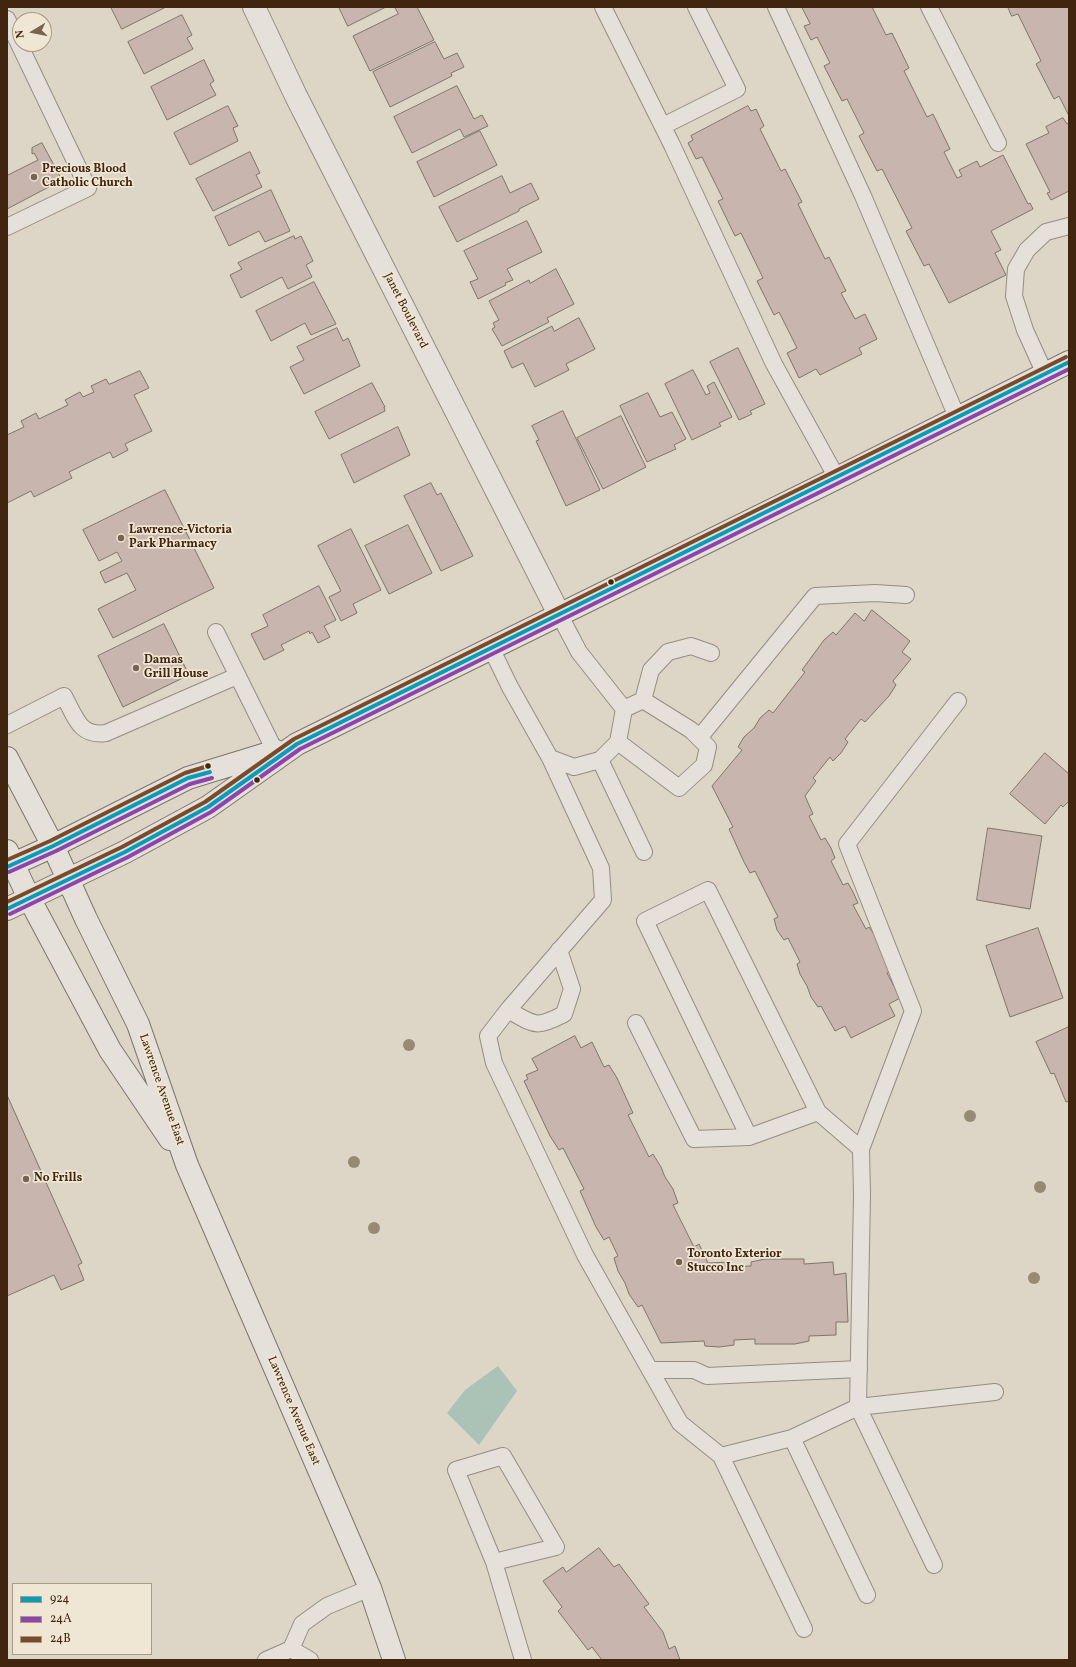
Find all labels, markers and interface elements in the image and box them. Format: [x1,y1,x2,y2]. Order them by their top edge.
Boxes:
north arrow [12,12,52,52]
text: N [13,29,29,39]
place label: Precious Blood Catholic Church [42,163,133,191]
marker: Precious Blood Catholic Church [29,172,39,182]
street label: Janet Boulevard [380,271,430,351]
place label: Lawrence-Victoria Park Pharmacy [129,524,232,552]
marker: Lawrence-Victoria Park Pharmacy [116,533,126,543]
unlabelled marker [606,577,616,587]
place label: Damas Grill House [144,654,208,682]
marker: Damas Grill House [131,663,141,673]
unlabelled marker [203,761,213,771]
unlabelled marker [252,775,262,785]
street label: Lawrence Avenue East [135,1032,187,1148]
place label: No Frills [34,1172,82,1186]
marker: No Frills [21,1174,31,1184]
place label: Toronto Exterior Stucco Inc [687,1248,782,1276]
marker: Toronto Exterior Stucco Inc [674,1257,684,1267]
street label: Lawrence Avenue East [263,1354,323,1468]
legend [12,1583,152,1655]
text: 924 [50,1591,69,1607]
text: 24A [50,1611,72,1627]
text: 24B [50,1631,71,1647]

